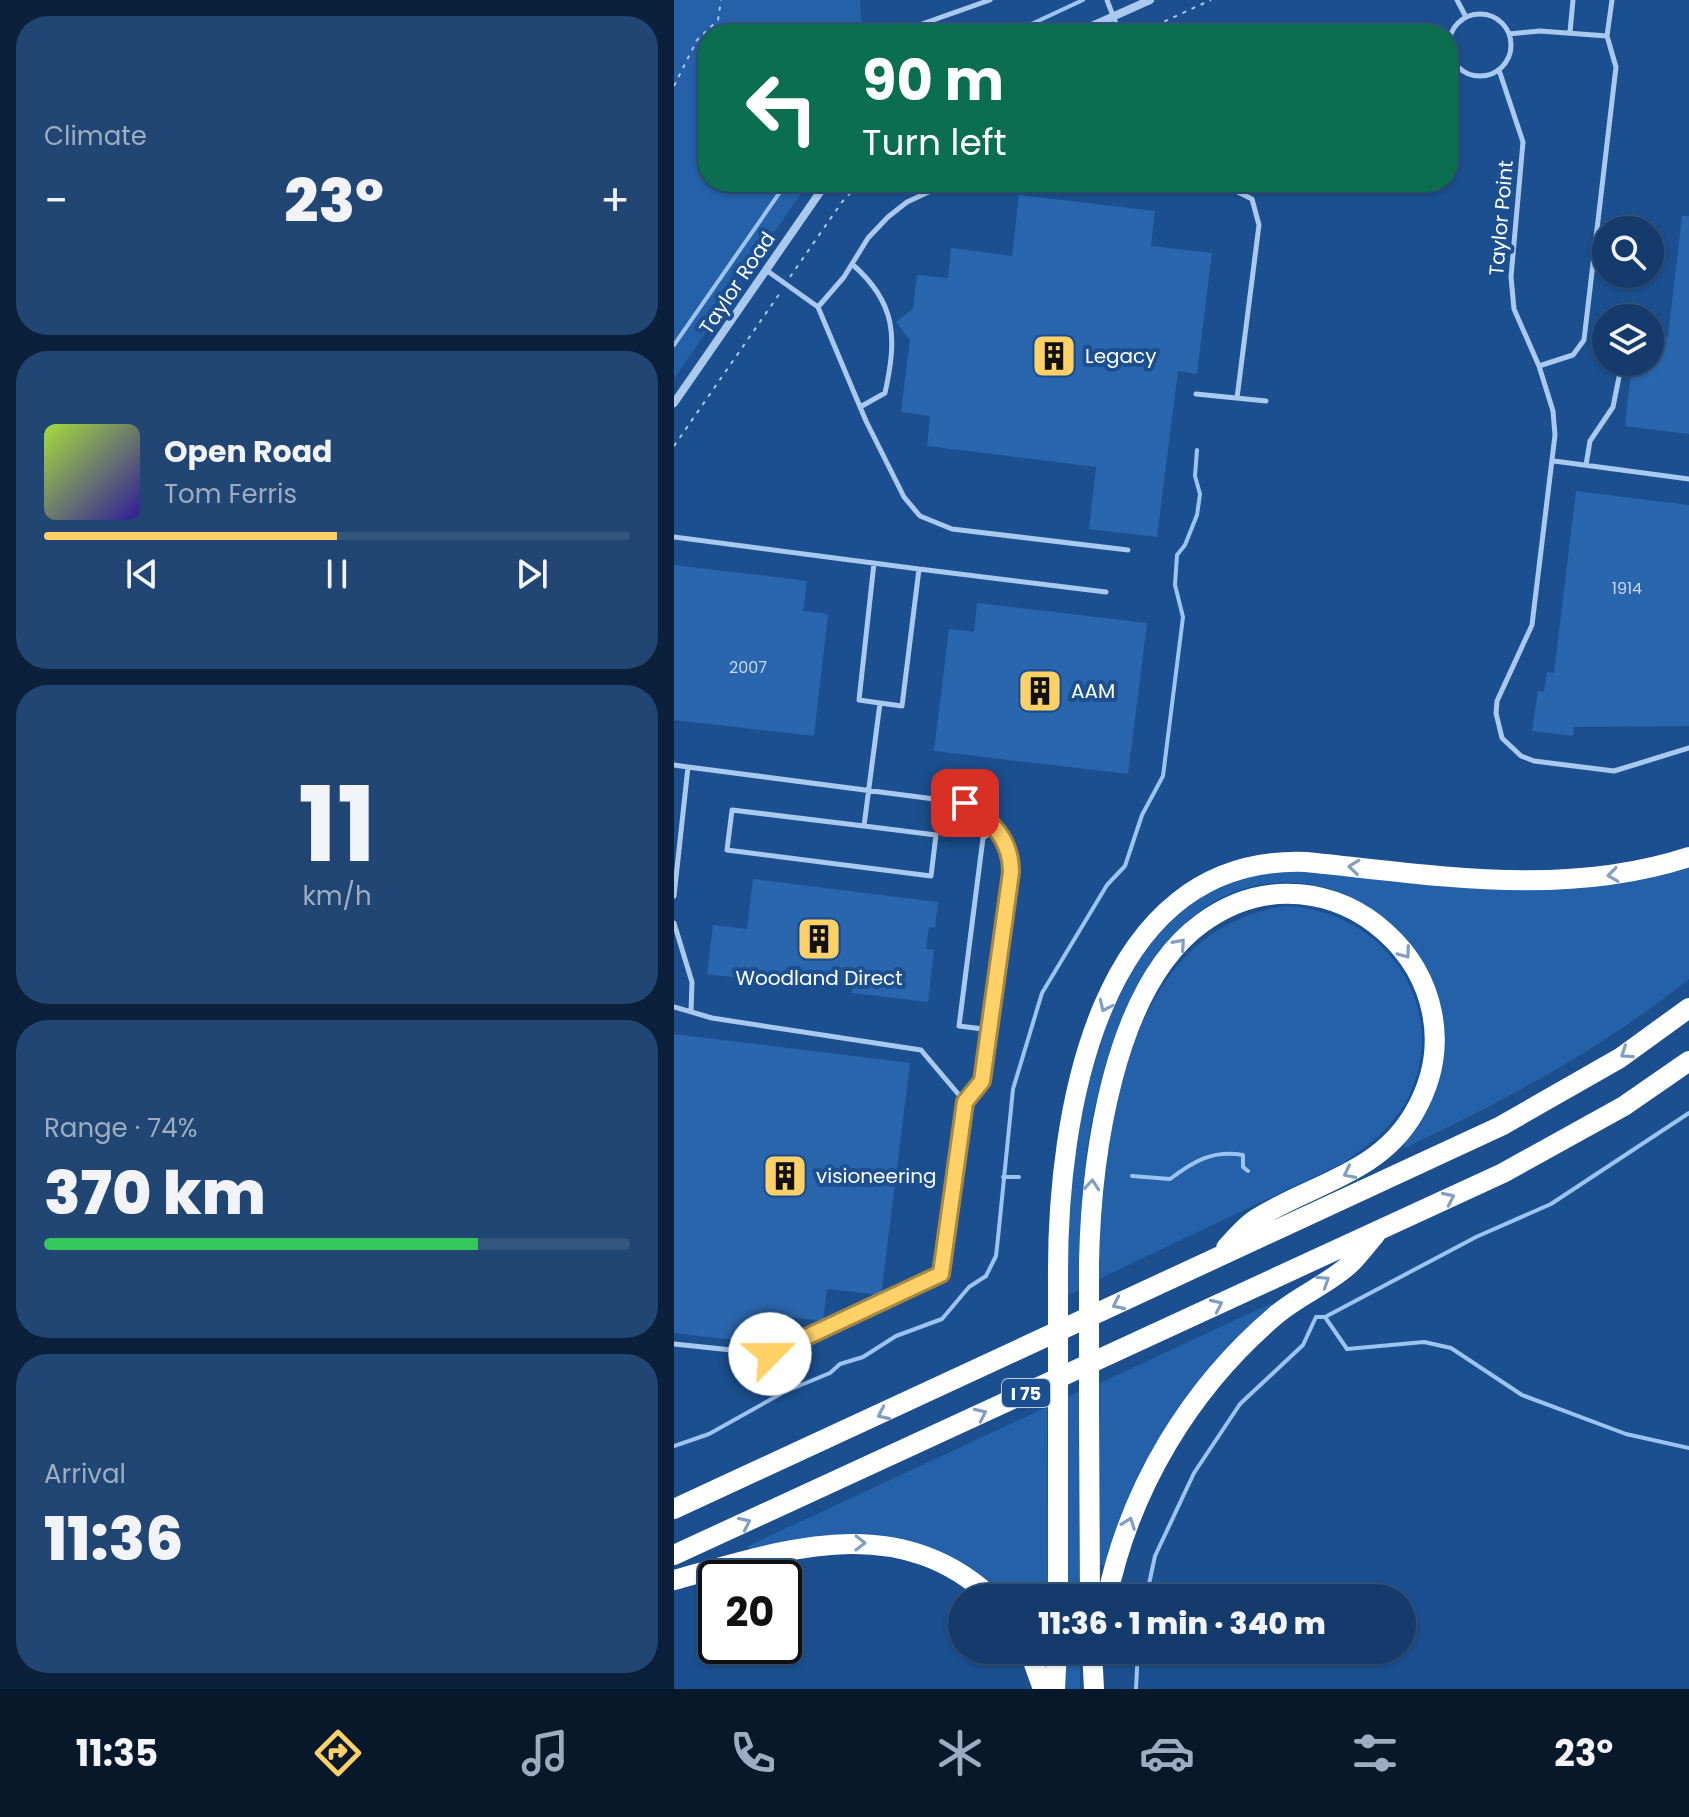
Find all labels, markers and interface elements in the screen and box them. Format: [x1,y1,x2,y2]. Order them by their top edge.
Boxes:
text: 90 m [862,41,1004,120]
icon: left [730,56,834,160]
text: Turn left [862,117,1007,168]
text: Climate [44,118,147,154]
text: 23° [284,159,384,243]
street label: Taylor Point [1482,159,1520,277]
text: − [44,170,68,231]
text: + [600,170,630,231]
map controls [1592,216,1664,376]
button: search [1592,216,1664,288]
street label: Taylor Road [692,226,782,340]
button: layers [1592,304,1664,376]
building icon: Legacy [1030,332,1078,380]
place label: Legacy [1085,342,1156,370]
text: Open Road [164,430,332,473]
text: Tom Ferris [164,476,297,512]
icon: previous [120,552,164,596]
icon: pause [315,552,359,596]
icon: next [510,552,554,596]
house number: 1914 [1612,577,1642,600]
house number: 2007 [729,656,767,679]
building icon: AAM [1016,667,1064,715]
place label: AAM [1071,677,1115,705]
text: 11 [298,752,376,897]
pin [931,769,999,837]
icon: arrive [943,781,987,825]
one-way arrow [1348,859,1361,876]
one-way arrow [1607,866,1620,883]
text: km/h [302,878,372,914]
building icon: Woodland Direct [795,915,843,963]
one-way arrow [1170,939,1185,954]
one-way arrow [1395,944,1410,959]
place label: Woodland Direct [735,964,903,992]
one-way arrow [1099,998,1115,1013]
one-way arrow [1620,1043,1634,1058]
text: Range · 74% [44,1110,197,1146]
text: 370 km [44,1151,266,1235]
building icon: visioneering [761,1152,809,1200]
place label: visioneering [816,1162,937,1190]
one-way arrow [1343,1163,1358,1179]
one-way arrow [1083,1178,1100,1191]
one-way arrow [1441,1191,1456,1207]
one-way arrow [1315,1276,1329,1291]
one-way arrow [1112,1294,1126,1310]
one-way arrow [1209,1299,1223,1315]
position arrow [728,1312,812,1396]
road number: I 75 [1002,1379,1050,1407]
one-way arrow [876,1404,891,1420]
one-way arrow [973,1408,987,1424]
text: Arrival [44,1456,126,1492]
text: 11:36 [44,1497,183,1581]
one-way arrow [737,1517,751,1533]
one-way arrow [1119,1517,1135,1531]
one-way arrow [854,1535,867,1552]
speed limit sign: 20 [698,1560,802,1664]
text: 11:36 · 1 min · 340 m [1038,1602,1326,1645]
icon: directions [310,1725,366,1781]
icon: music [517,1725,573,1781]
icon: phone [725,1725,781,1781]
icon: climate [932,1725,988,1781]
icon: car [1139,1725,1195,1781]
icon: filters [1347,1725,1403,1781]
text: 11:35 [76,1728,158,1779]
text: 23° [1554,1728,1613,1779]

